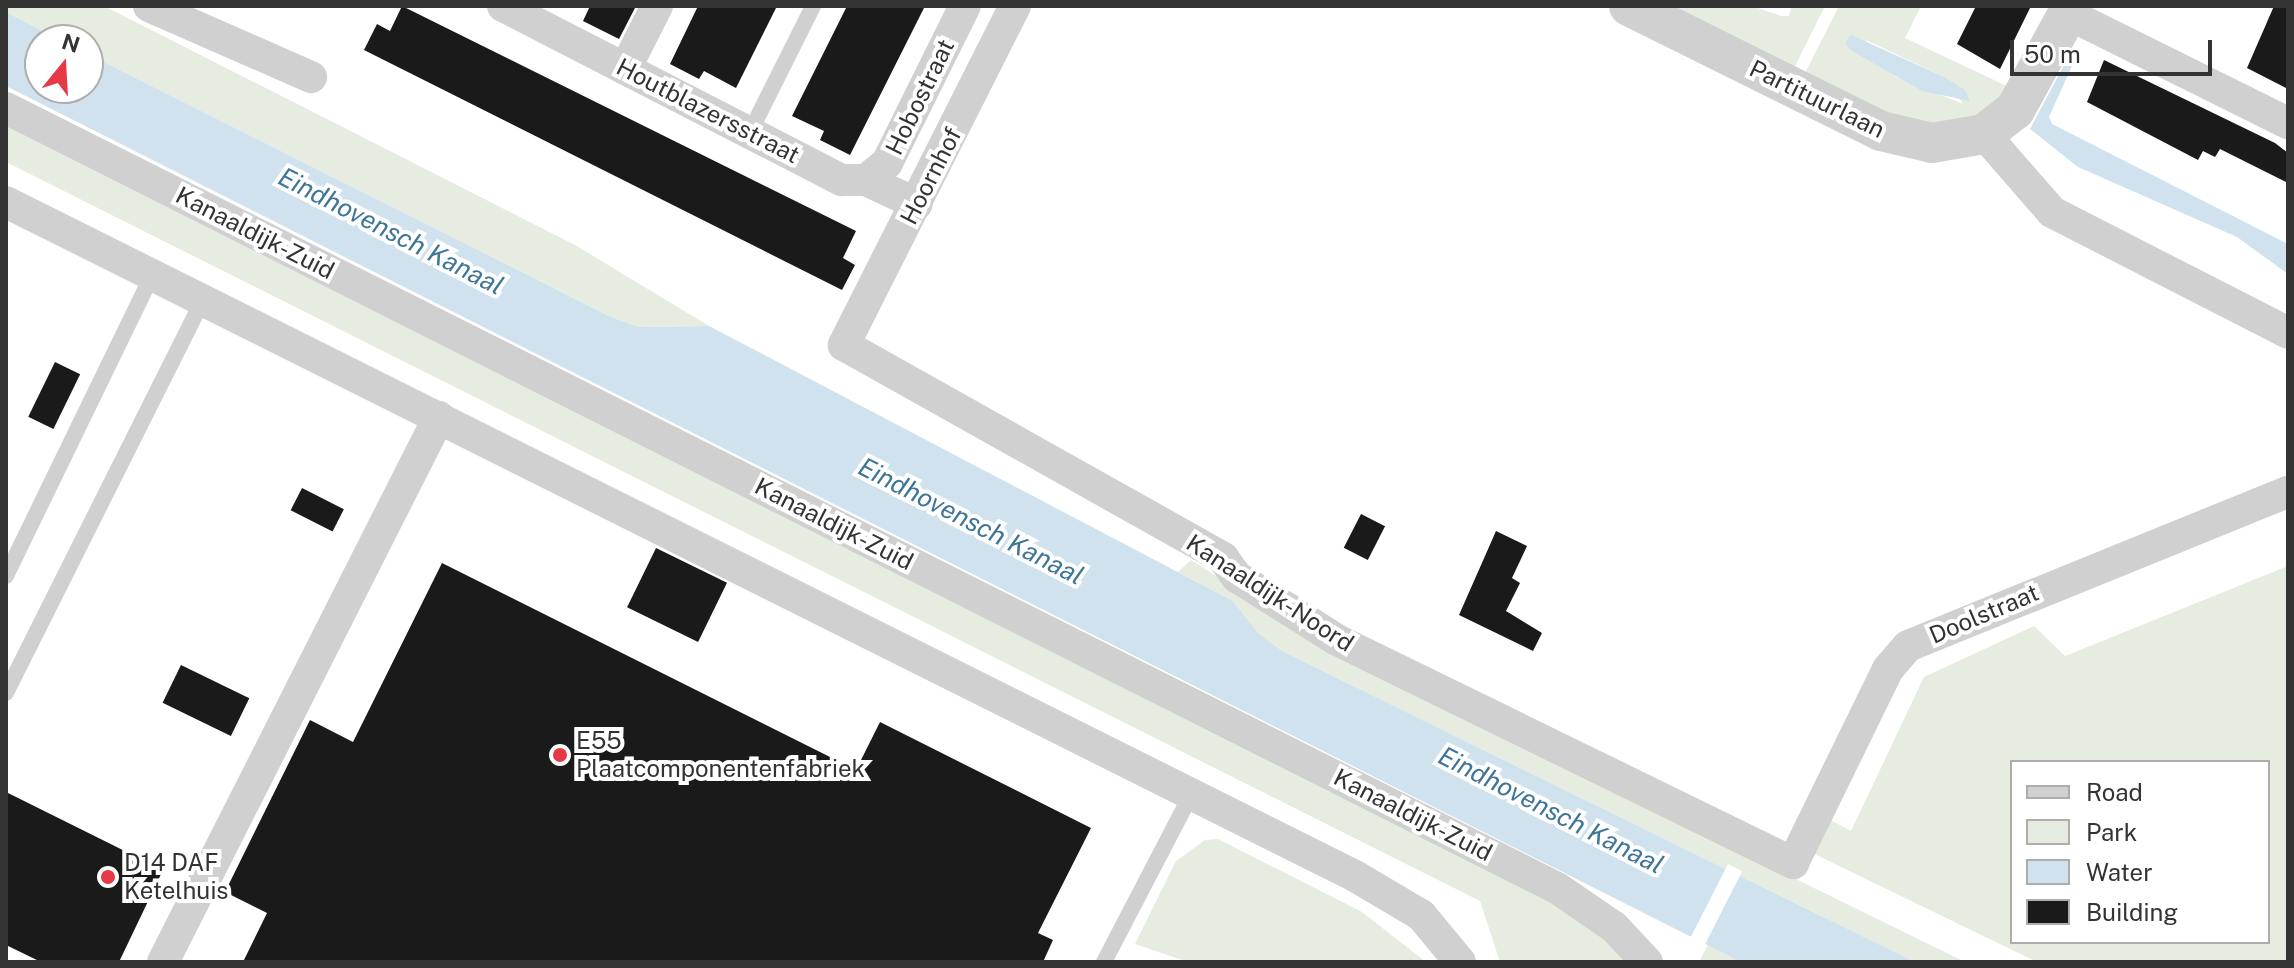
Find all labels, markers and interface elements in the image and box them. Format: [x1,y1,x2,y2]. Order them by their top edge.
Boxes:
north arrow [24,24,104,104]
scale bar [2014,24,2216,74]
text: N [59,28,83,58]
street label: Hobostraat [880,34,960,160]
text: 50 m [2024,40,2081,68]
street label: Houtblazersstraat [612,52,804,170]
street label: Partituurlaan [1745,54,1889,144]
street label: Hoornhof [894,123,968,229]
water label: Eindhovensch Kanaal [273,161,509,301]
street label: Kanaaldijk-Zuid [171,181,339,285]
water label: Eindhovensch Kanaal [853,451,1089,591]
street label: Kanaaldijk-Zuid [750,472,918,576]
street label: Kanaaldijk-Noord [1181,528,1359,658]
street label: Doolstraat [1925,578,2043,650]
place label: E55 Plaatcomponentenfabriek [576,727,865,783]
water label: Eindhovensch Kanaal [1433,740,1669,880]
marker: E55 Plaatcomponentenfabriek [551,746,569,764]
legend [2010,760,2270,944]
street label: Kanaaldijk-Zuid [1329,763,1497,867]
text: Road [2086,778,2143,806]
text: Park [2086,818,2137,846]
place label: D14 DAF Ketelhuis [124,849,228,905]
text: Water [2086,858,2153,886]
marker: D14 DAF Ketelhuis [99,868,117,886]
text: Building [2086,898,2178,926]

